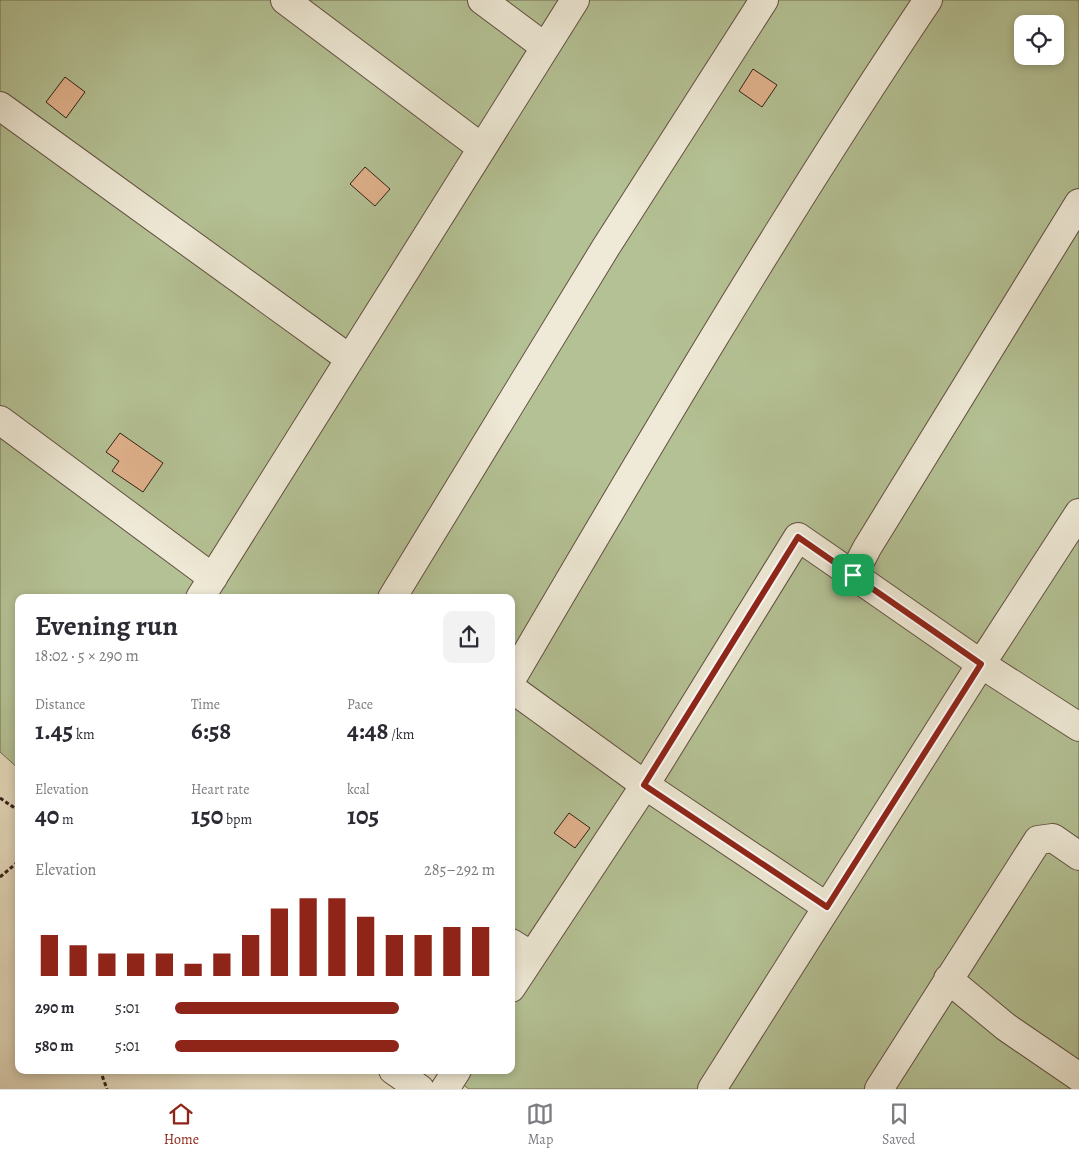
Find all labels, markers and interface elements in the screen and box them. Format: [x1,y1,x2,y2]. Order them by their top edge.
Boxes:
map controls [1014,15,1064,65]
button: locate [1014,15,1064,65]
pin [832,554,874,596]
icon: arrive [839,561,867,589]
text: Evening run [35,607,178,645]
button: share [443,611,495,663]
text: 18:02 · 5 × 290 m [35,645,139,667]
text: Distance [35,695,85,714]
text: Time [191,695,220,714]
text: Pace [347,695,373,714]
text: 1.45 [35,714,73,748]
text: 6:58 [191,714,231,748]
text: 4:48 [347,714,388,748]
text: km [73,725,95,744]
text: /km [388,725,414,744]
text: Elevation [35,780,89,799]
text: Heart rate [191,780,249,799]
text: kcal [347,780,369,799]
text: 40 [35,799,59,833]
text: 150 [191,799,223,833]
text: 105 [347,799,379,833]
text: m [59,810,74,829]
text: bpm [223,810,252,829]
text: Elevation [35,859,96,881]
text: 285–292 m [424,859,495,881]
text: 290 m [35,997,74,1019]
text: 5:01 [115,997,140,1019]
text: 580 m [35,1035,74,1057]
text: 5:01 [115,1035,140,1057]
tab: Home [164,1100,199,1149]
tab: Map [526,1100,554,1149]
tab: Saved [882,1100,915,1149]

